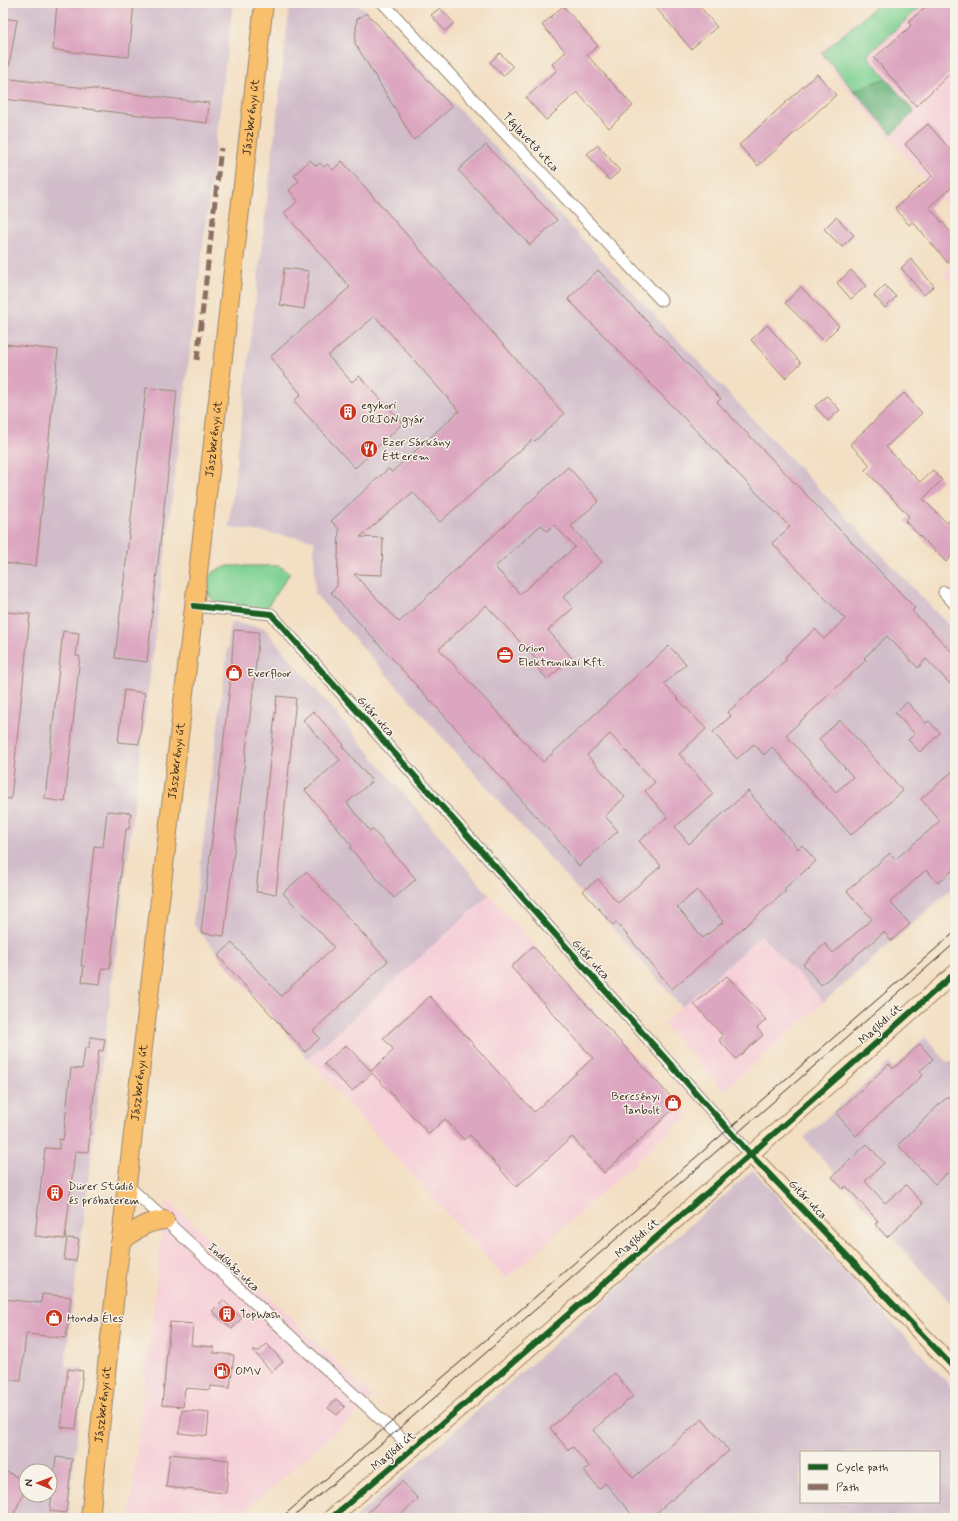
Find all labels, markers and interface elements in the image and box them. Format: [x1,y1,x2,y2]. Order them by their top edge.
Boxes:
street label: Jászberényi út [239,78,264,157]
street label: Téglavető utca [498,109,562,176]
place label: egykori ORION gyár [361,398,425,428]
street label: Jászberényi út [202,400,227,478]
building icon: egykori ORION gyár [338,402,358,422]
place label: Ezer Sárkány Étterem [382,435,451,465]
restaurant icon: Ezer Sárkány Étterem [359,439,379,459]
place label: Orion Elektronikai Kft. [518,641,605,671]
office icon: Orion Elektronikai Kft. [495,645,515,665]
shop icon: Everfloor [224,663,244,683]
place label: Everfloor [247,666,292,682]
street label: Gitár utca [353,693,398,741]
street label: Jászberényi út [165,722,190,800]
street label: Gitár utca [568,936,613,984]
street label: Maglódi út [855,1001,907,1049]
street label: Jászberényi út [127,1044,152,1122]
place label: Bercsényi Tanbolt [611,1089,661,1119]
shop icon: Bercsényi Tanbolt [663,1093,683,1113]
street label: Gitár utca [784,1176,830,1223]
place label: Dürer Stúdió és próbaterem [68,1179,139,1209]
building icon: Dürer Stúdió és próbaterem [45,1183,65,1203]
street label: Maglódi út [612,1215,664,1263]
street label: Indóház utca [204,1240,263,1296]
building icon: TopWash [217,1304,237,1324]
place label: TopWash [240,1307,281,1323]
shop icon: Honda Éles [44,1308,64,1328]
place label: Honda Éles [67,1311,124,1327]
fuel station icon: OMV [212,1361,232,1381]
place label: OMV [235,1364,262,1380]
street label: Jászberényi út [91,1366,116,1444]
street label: Maglódi út [368,1428,420,1476]
legend [800,1451,940,1503]
text: Cycle path [836,1460,888,1476]
north arrow [18,1463,58,1503]
text: N [22,1479,36,1487]
text: Path [836,1480,859,1496]

